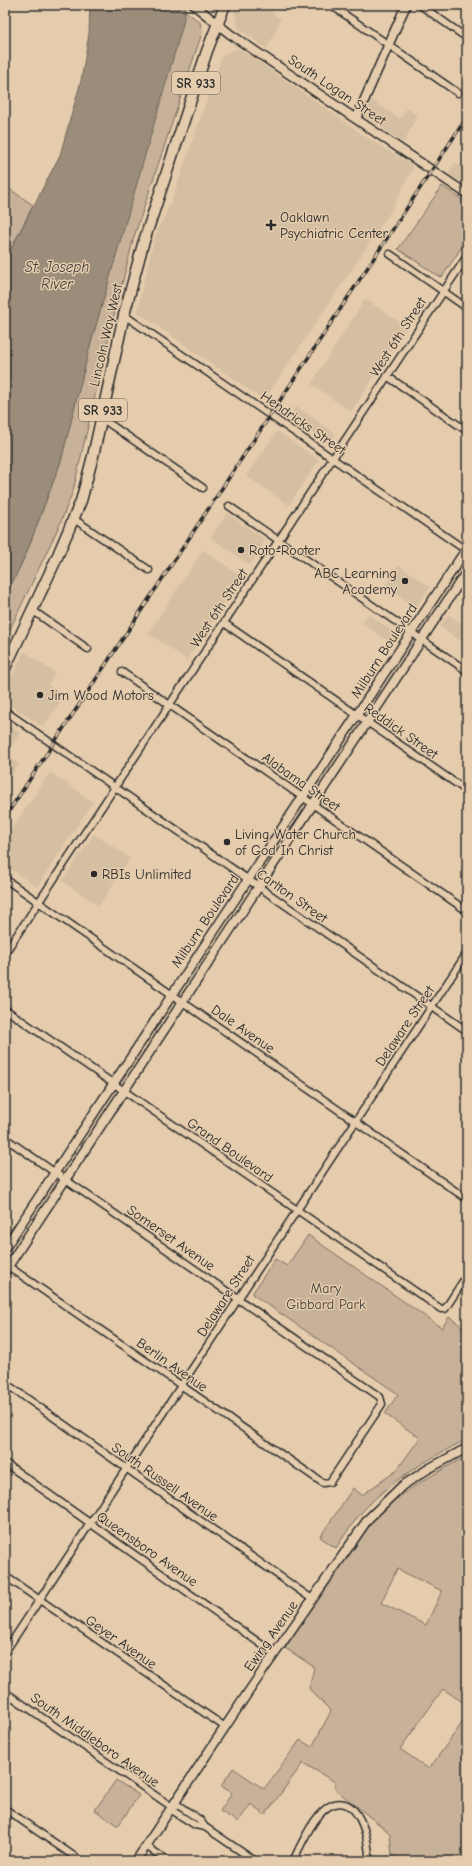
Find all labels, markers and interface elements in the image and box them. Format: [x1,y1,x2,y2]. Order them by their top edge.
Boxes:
street label: South Logan Street [285,51,390,130]
road number: SR 933 [172,72,220,94]
place label: Oaklawn Psychiatric Center [280,209,388,242]
marker: Oaklawn Psychiatric Center [265,219,277,231]
water label: St. Joseph River [25,258,89,293]
street label: Lincoln Way West [86,281,126,388]
street label: West 6th Street [366,293,431,380]
street label: Hendricks Street [257,387,350,459]
road number: SR 933 [79,399,127,421]
place label: Roto-Rooter [249,542,321,559]
marker: Roto-Rooter [236,545,246,555]
street label: West 6th Street [186,564,252,651]
place label: ABC Learning Academy [314,565,398,598]
marker: ABC Learning Academy [400,576,410,586]
street label: Milburn Boulevard [347,601,421,701]
place label: Jim Wood Motors [48,687,154,704]
marker: Jim Wood Motors [35,690,45,700]
street label: Reddick Street [361,699,442,763]
street label: Alabama Street [259,749,344,816]
place label: Living Water Church of God In Christ [235,826,356,859]
marker: Living Water Church of God In Christ [222,837,232,847]
street label: Carlton Street [253,865,332,927]
place label: RBIs Unlimited [102,866,191,883]
marker: RBIs Unlimited [89,869,99,879]
street label: Milburn Boulevard [167,871,243,971]
street label: Delaware Street [372,982,439,1070]
street label: Dale Avenue [208,1001,278,1057]
street label: Grand Boulevard [184,1114,276,1186]
street label: Somerset Avenue [124,1201,218,1275]
street label: Delaware Street [193,1251,259,1340]
park label: Mary Gibbard Park [286,1280,366,1313]
street label: Berlin Avenue [133,1334,211,1396]
street label: South Russell Avenue [109,1439,221,1525]
street label: Queensboro Avenue [93,1508,201,1590]
street label: Ewing Avenue [240,1597,302,1675]
street label: Geyer Avenue [82,1611,160,1673]
street label: South Middleboro Avenue [27,1689,163,1791]

